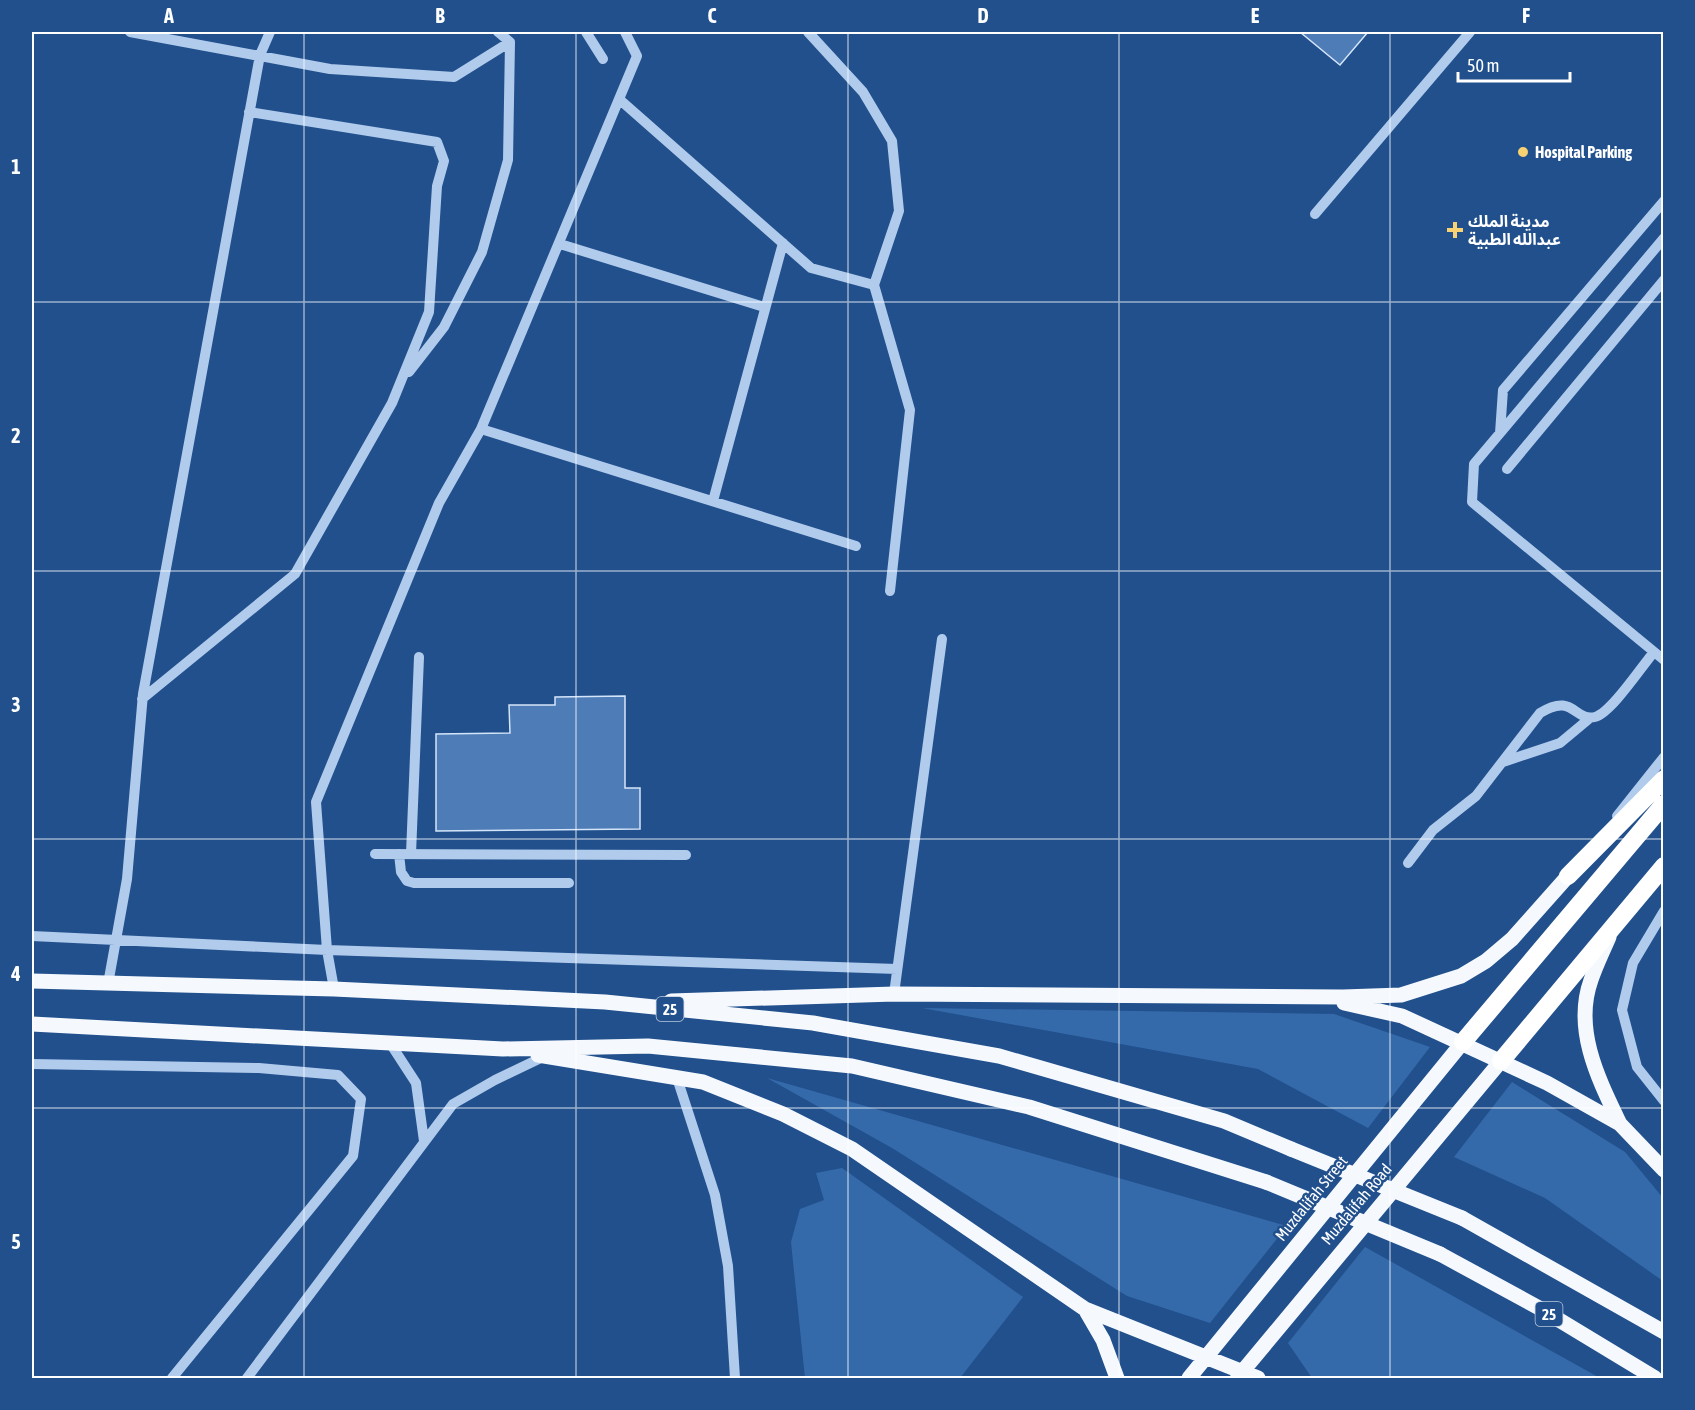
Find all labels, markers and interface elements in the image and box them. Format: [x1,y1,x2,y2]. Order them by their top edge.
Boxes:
text: A [163,4,174,27]
text: B [435,4,445,27]
text: C [708,4,717,27]
text: D [977,4,989,27]
text: E [1251,4,1260,27]
text: F [1522,4,1530,27]
scale bar [1458,45,1570,83]
text: 50 m [1467,55,1499,76]
place label: Hospital Parking [1535,143,1632,161]
marker: Hospital Parking [1516,145,1530,159]
text: 1 [11,155,21,178]
place label: مدينة الملك عبدالله الطبية [1468,212,1561,249]
marker: مدينة الملك عبدالله الطبية [1446,221,1464,239]
text: 2 [11,424,21,447]
text: 3 [11,693,21,716]
text: 4 [10,962,21,985]
road number: 25 [656,997,684,1021]
street label: Muzdalifah Street [1271,1152,1351,1244]
street label: Muzdalifah Road [1317,1160,1395,1248]
text: 5 [11,1230,21,1253]
road number: 25 [1536,1302,1562,1326]

